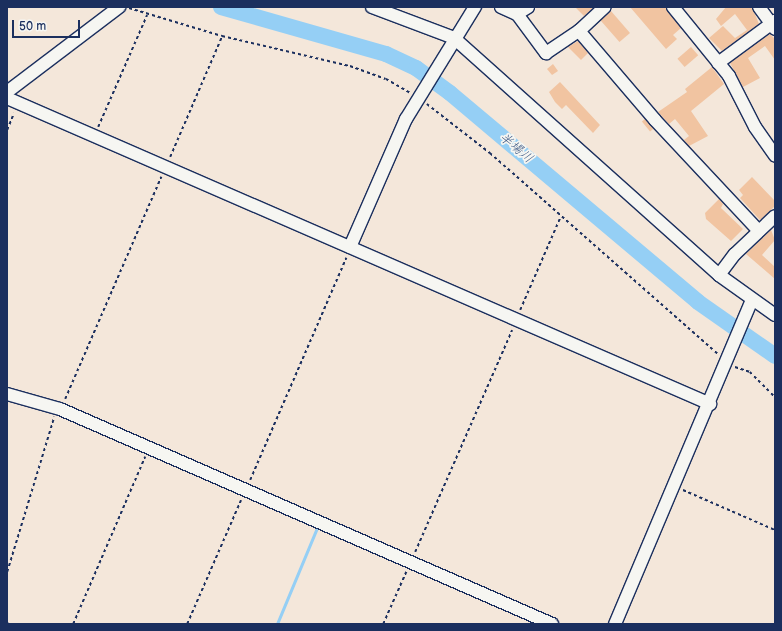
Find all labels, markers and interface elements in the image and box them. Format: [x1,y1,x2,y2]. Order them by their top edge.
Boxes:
scale bar [14,12,82,38]
text: 50 m [19,19,46,34]
water label: 半場川 [496,129,536,167]

